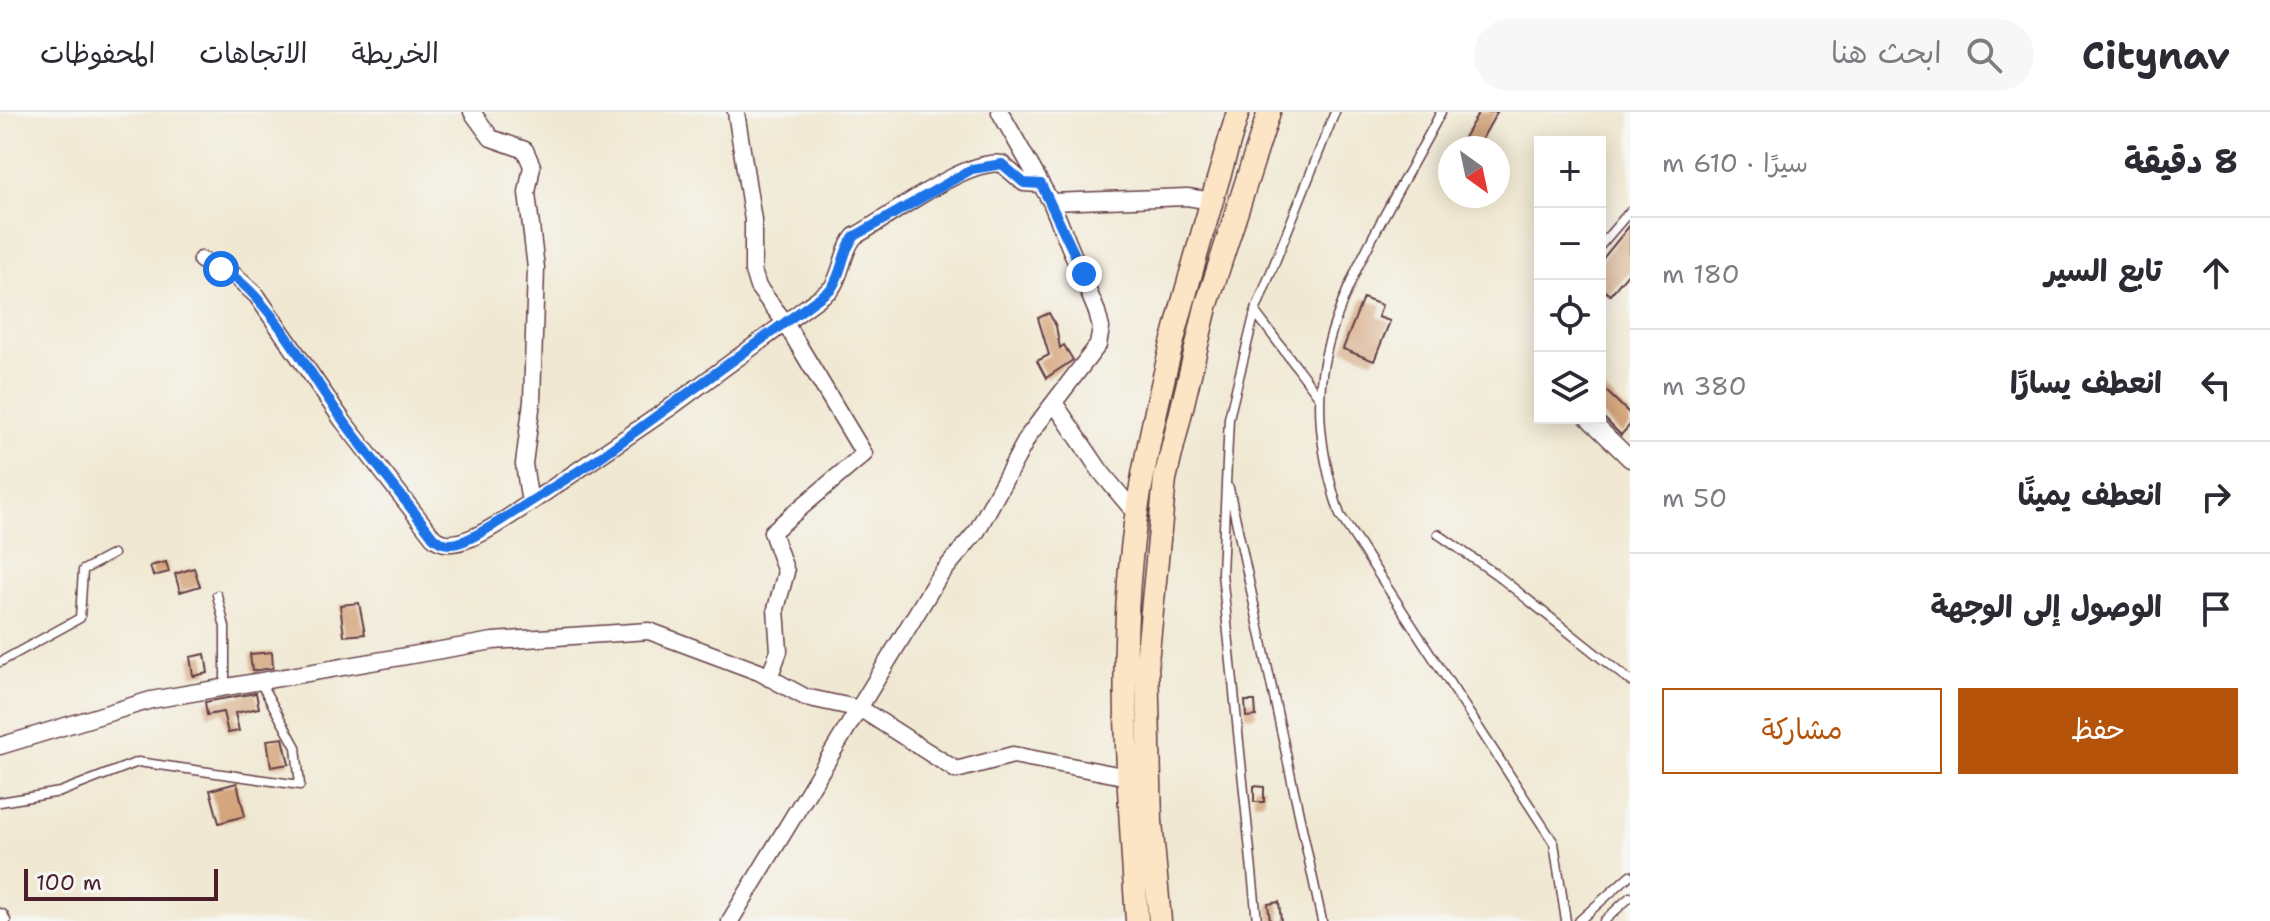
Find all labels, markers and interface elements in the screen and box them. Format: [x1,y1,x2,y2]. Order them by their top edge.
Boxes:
search box [1474,19,2034,91]
text: Citynav [2082,30,2230,81]
text: ابحث هنا [1831,32,1942,73]
icon: search [1962,33,2006,77]
text: المحفوظات [40,34,155,72]
text: الاتجاهات [199,34,307,72]
text: الخريطة [351,34,439,72]
north arrow [1438,136,1510,208]
map controls [1534,136,1606,424]
button: + [1534,136,1606,208]
text: 8 دقيقة [2124,138,2238,184]
text: سيرًا · 610 m [1662,145,1808,180]
button: − [1534,208,1606,280]
text: تابع السير [2045,250,2162,291]
route start [203,251,239,287]
icon: ahead [2194,251,2238,295]
route end [1066,256,1102,292]
text: 180 m [1662,256,1740,291]
button: locate [1534,280,1606,352]
button: layers [1534,352,1606,424]
text: انعطف يسارًا [2010,362,2162,403]
icon: left [2194,363,2238,407]
text: 380 m [1662,368,1747,403]
text: انعطف يمينًا [2018,474,2162,515]
icon: right [2194,475,2238,519]
text: 50 m [1662,480,1727,515]
text: الوصول إلى الوجهة [1930,586,2162,627]
icon: arrive [2194,587,2238,631]
button: مشاركة [1662,688,1942,774]
button: حفظ [1958,688,2238,774]
scale bar [24,865,218,901]
text: 100 m [36,868,102,897]

